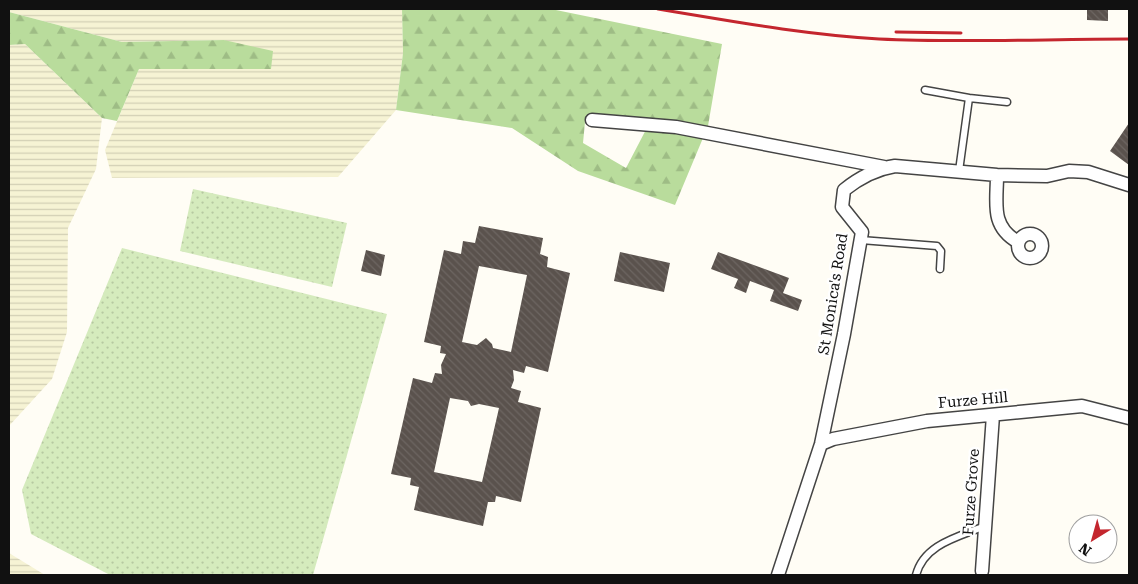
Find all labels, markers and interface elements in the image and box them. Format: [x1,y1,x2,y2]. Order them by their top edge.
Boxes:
street label: St Monica's Road [815,232,852,356]
street label: Furze Hill [937,388,1009,412]
street label: Furze Grove [959,448,983,536]
north arrow [1068,514,1118,564]
text: N [1076,540,1094,559]

